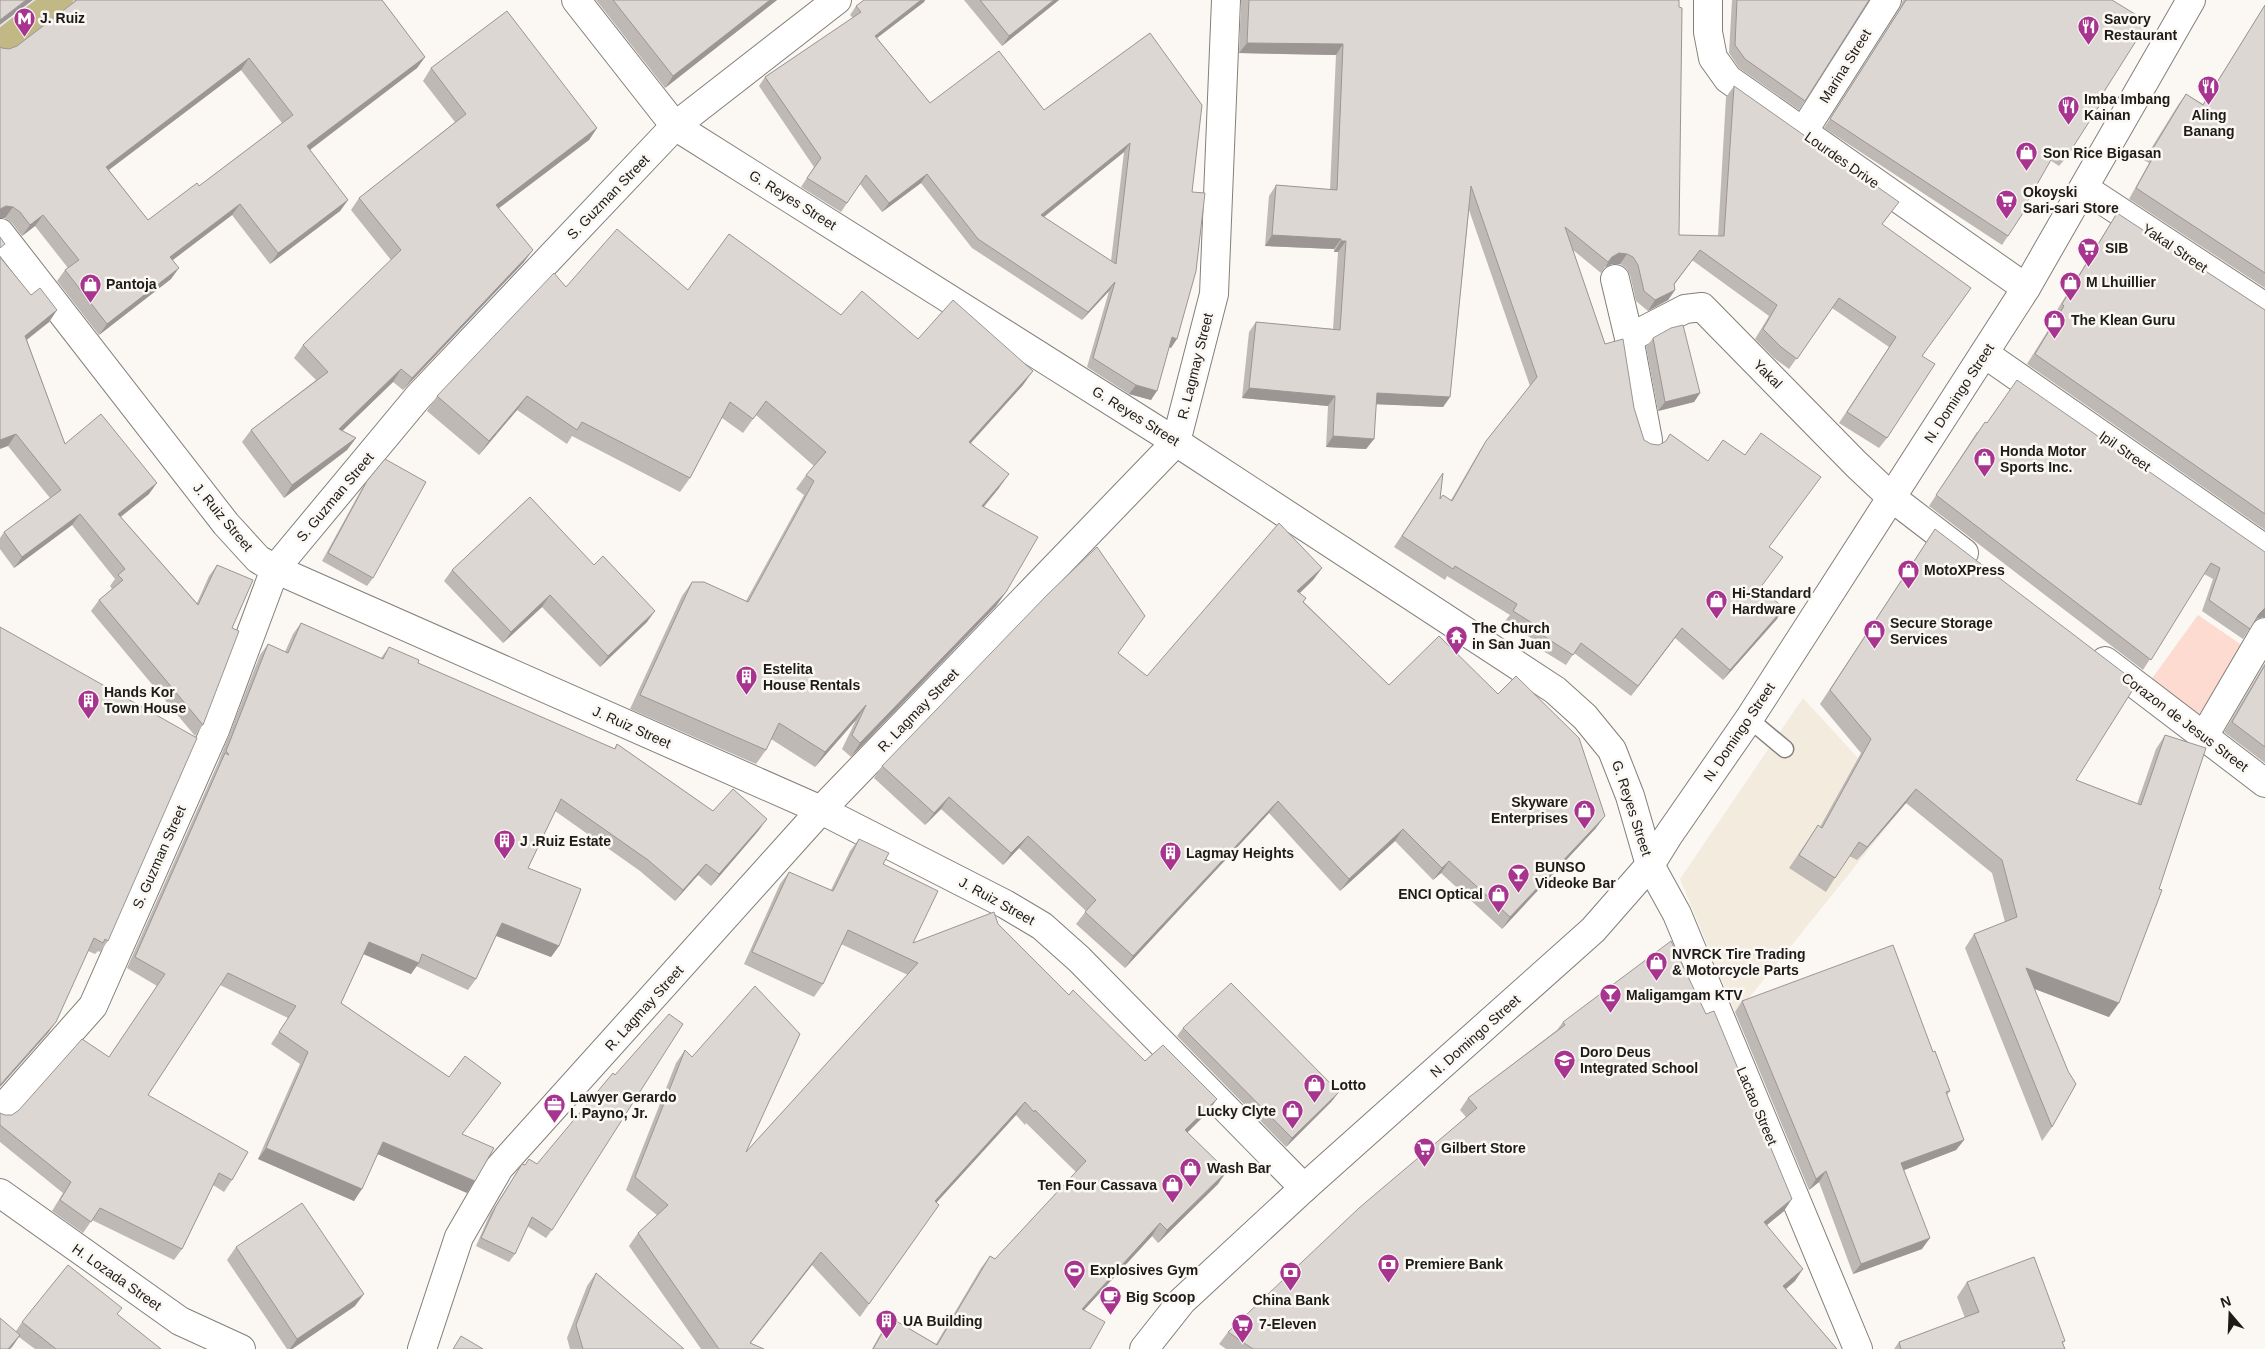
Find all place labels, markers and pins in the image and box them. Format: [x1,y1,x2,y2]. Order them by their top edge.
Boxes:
metro station icon: J. Ruiz [12,6,36,37]
place label: J. Ruiz [40,10,85,26]
place label: Savory Restaurant [2104,11,2177,43]
restaurant icon: Savory Restaurant [2076,15,2100,46]
restaurant icon: Aling Banang [2197,75,2221,106]
place label: Imba Imbang Kainan [2084,91,2170,123]
restaurant icon: Imba Imbang Kainan [2056,95,2080,126]
place label: Aling Banang [2183,107,2235,139]
shop icon: Son Rice Bigasan [2015,141,2039,172]
place label: Son Rice Bigasan [2043,145,2161,161]
place label: Okoyski Sari-sari Store [2023,184,2119,216]
supermarket icon: Okoyski Sari-sari Store [1995,188,2019,219]
supermarket icon: SIB [2077,236,2101,267]
place label: SIB [2105,240,2128,256]
shop icon: M Lhuillier [2058,270,2082,301]
shop icon: Pantoja [78,272,102,303]
place label: M Lhuillier [2086,274,2157,290]
place label: Pantoja [106,276,157,292]
shop icon: The Klean Guru [2043,308,2067,339]
place label: The Klean Guru [2071,312,2175,328]
place label: Honda Motor Sports Inc. [2000,443,2087,475]
shop icon: Honda Motor Sports Inc. [1972,447,1996,478]
shop icon: MotoXPress [1896,558,1920,589]
place label: MotoXPress [1924,562,2005,578]
place label: Hi-Standard Hardware [1732,585,1811,617]
shop icon: Hi-Standard Hardware [1704,589,1728,620]
place label: Secure Storage Services [1890,615,1993,647]
shop icon: Secure Storage Services [1862,619,1886,650]
place label: The Church in San Juan [1472,620,1551,652]
temple icon: The Church in San Juan [1444,624,1468,655]
place label: Estelita House Rentals [763,661,860,693]
building icon: Estelita House Rentals [735,665,759,696]
place label: Hands Kor Town House [104,684,186,716]
building icon: Hands Kor Town House [76,688,100,719]
place label: Skyware Enterprises [1491,794,1568,826]
shop icon: Skyware Enterprises [1572,798,1596,829]
building icon: J .Ruiz Estate [492,829,516,860]
place label: J .Ruiz Estate [520,833,611,849]
building icon: Lagmay Heights [1158,841,1182,872]
place label: Lagmay Heights [1186,845,1294,861]
place label: BUNSO Videoke Bar [1535,859,1616,891]
bar icon: BUNSO Videoke Bar [1507,863,1531,894]
shop icon: ENCI Optical [1487,882,1511,913]
place label: ENCI Optical [1398,886,1483,902]
place label: NVRCK Tire Trading & Motorcycle Parts [1672,946,1806,978]
shop icon: NVRCK Tire Trading & Motorcycle Parts [1644,950,1668,981]
bar icon: Maligamgam KTV [1598,983,1622,1014]
place label: Maligamgam KTV [1626,987,1743,1003]
place label: Doro Deus Integrated School [1580,1044,1698,1076]
school or university icon: Doro Deus Integrated School [1552,1048,1576,1079]
shop icon: Lotto [1303,1073,1327,1104]
place label: Lotto [1331,1077,1366,1093]
place label: Lawyer Gerardo I. Payno, Jr. [570,1089,677,1121]
office icon: Lawyer Gerardo I. Payno, Jr. [542,1093,566,1124]
shop icon: Lucky Clyte [1280,1099,1304,1130]
place label: Lucky Clyte [1197,1103,1276,1119]
supermarket icon: Gilbert Store [1413,1136,1437,1167]
place label: Gilbert Store [1441,1140,1526,1156]
shop icon: Wash Bar [1179,1156,1203,1187]
place label: Wash Bar [1207,1160,1272,1176]
shop icon: Ten Four Cassava [1161,1173,1185,1204]
place label: Ten Four Cassava [1037,1177,1157,1193]
bank icon: Premiere Bank [1377,1252,1401,1283]
place label: Premiere Bank [1405,1256,1503,1272]
sports icon: Explosives Gym [1062,1258,1086,1289]
bank icon: China Bank [1279,1260,1303,1291]
place label: Explosives Gym [1090,1262,1198,1278]
cafe icon: Big Scoop [1098,1285,1122,1316]
place label: Big Scoop [1126,1289,1195,1305]
place label: China Bank [1252,1292,1330,1308]
building icon: UA Building [875,1309,899,1340]
supermarket icon: 7-Eleven [1231,1312,1255,1343]
place label: UA Building [903,1313,983,1329]
place label: 7-Eleven [1259,1316,1317,1332]

